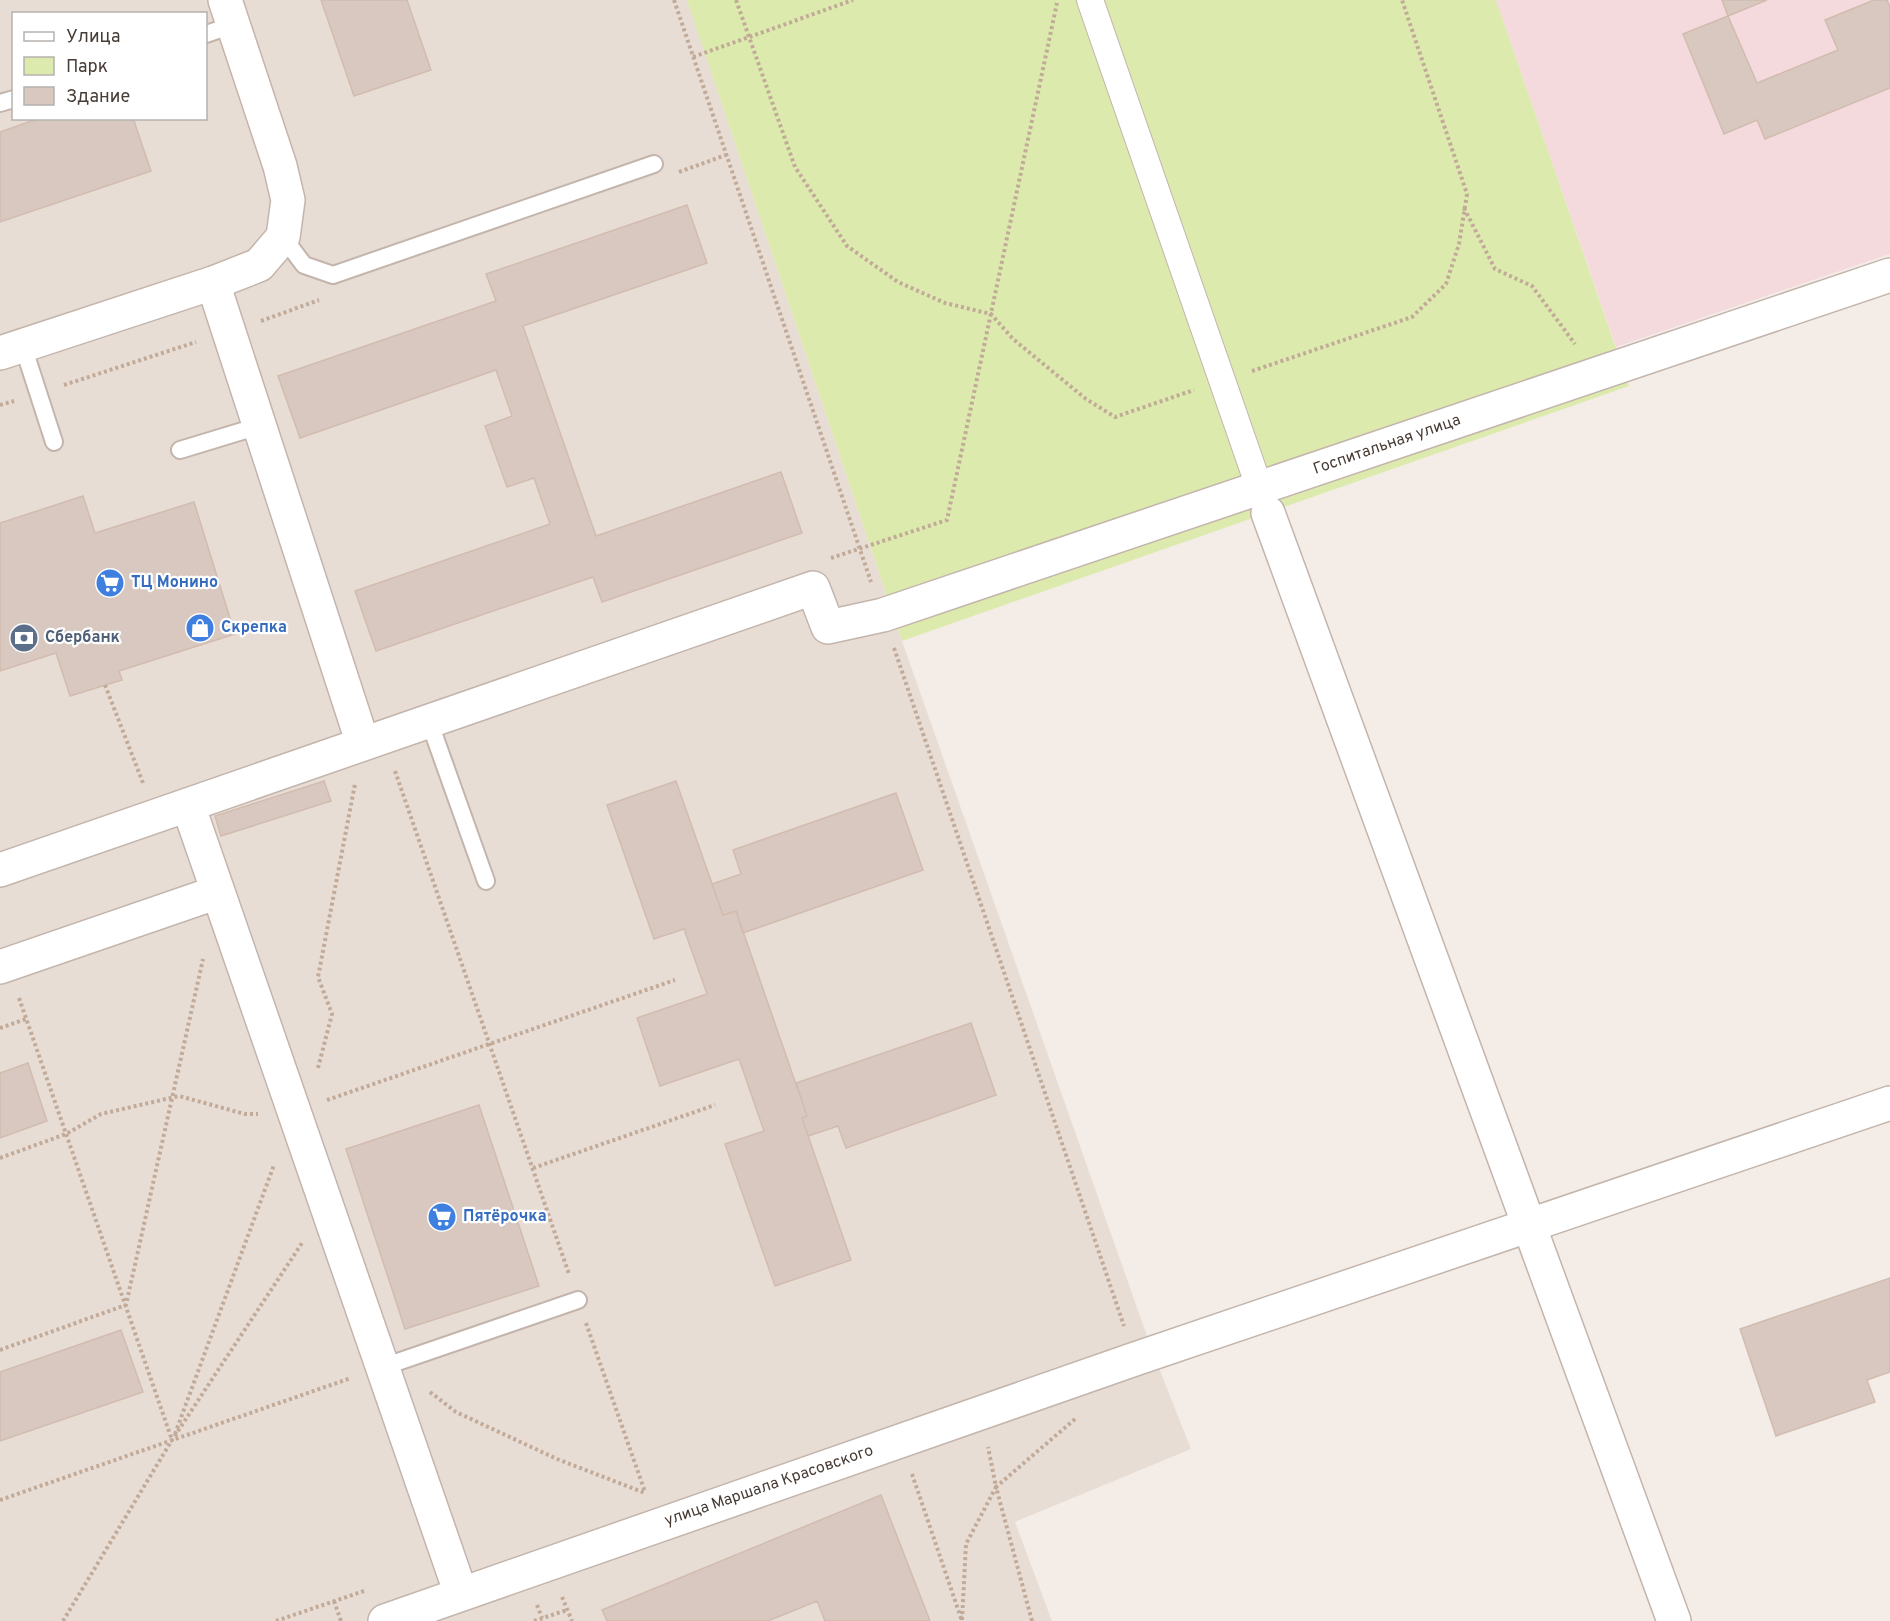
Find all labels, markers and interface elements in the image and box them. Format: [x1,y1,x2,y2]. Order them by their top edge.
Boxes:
legend [12,12,207,120]
text: Улица [66,26,120,49]
text: Парк [66,56,108,79]
text: Здание [66,86,130,109]
street label: Госпитальная улица [1311,410,1463,480]
supermarket icon: ТЦ Монино [94,567,126,599]
place label: ТЦ Монино [131,573,218,593]
shop icon: Скрепка [184,612,216,644]
place label: Скрепка [221,618,287,638]
bank icon: Сбербанк [8,622,40,654]
place label: Сбербанк [45,628,120,648]
supermarket icon: Пятёрочка [426,1201,458,1233]
place label: Пятёрочка [463,1207,547,1227]
street label: улица Маршала Красовского [662,1441,876,1531]

